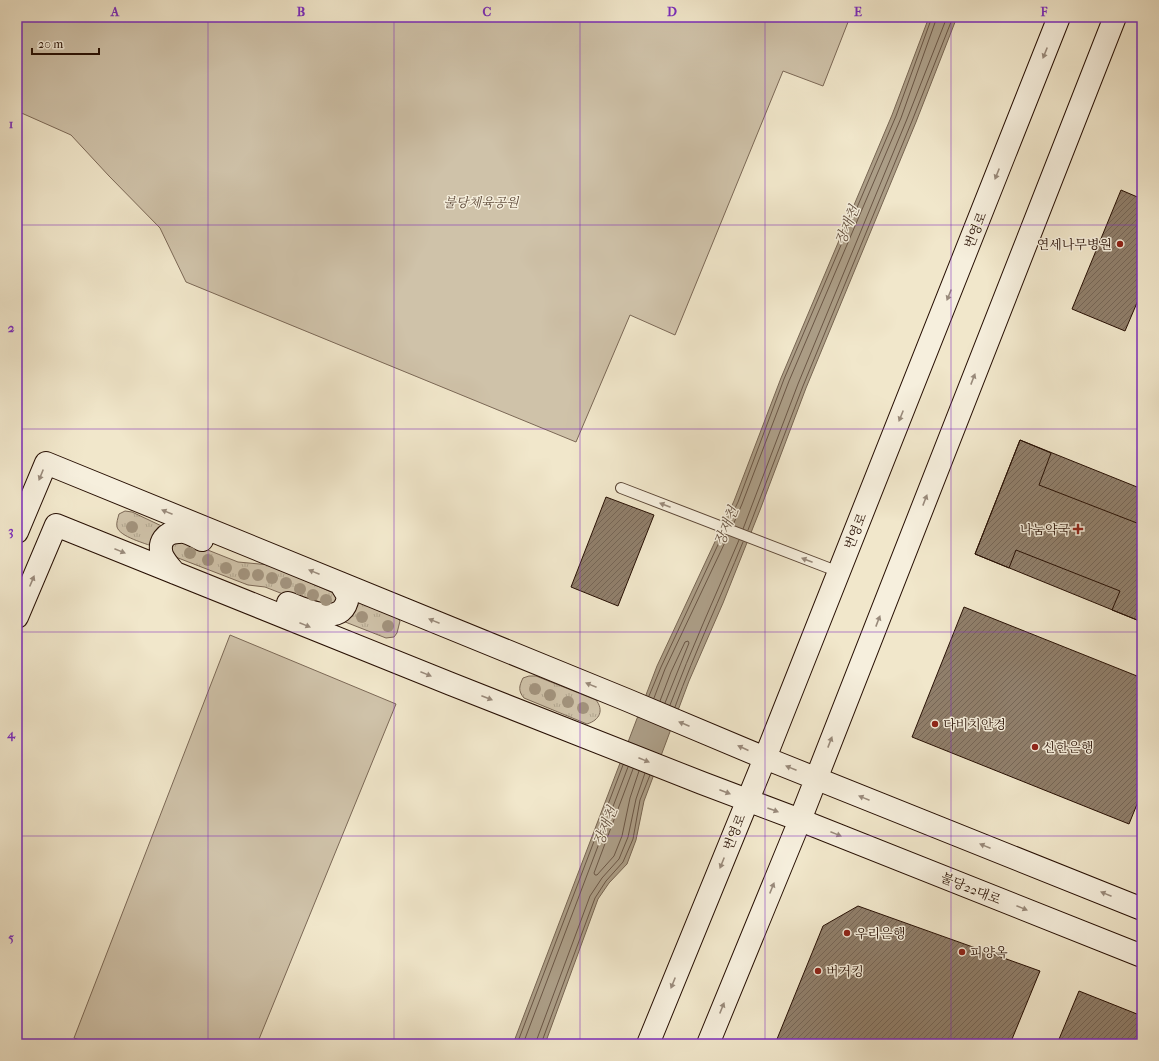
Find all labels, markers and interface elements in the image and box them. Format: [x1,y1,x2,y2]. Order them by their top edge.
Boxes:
text: A [110,4,120,19]
text: B [297,4,306,19]
text: C [483,4,492,19]
text: D [667,4,677,19]
text: E [854,4,862,19]
text: F [1040,4,1048,19]
scale bar [32,30,99,56]
text: 20 m [38,37,63,51]
one-way arrow [1042,48,1048,59]
text: 1 [9,116,14,131]
one-way arrow [994,169,1000,180]
park label: 불당체육공원 [443,195,520,210]
water label: 장재천 [832,202,863,247]
street label: 번영로 [961,210,990,250]
place label: 연세나무병원 [1037,237,1112,252]
marker: 연세나무병원 [1115,239,1125,249]
one-way arrow [946,289,952,301]
text: 2 [8,320,15,335]
one-way arrow [970,373,976,385]
one-way arrow [898,410,904,422]
one-way arrow [38,469,44,480]
one-way arrow [923,494,929,506]
one-way arrow [659,502,671,508]
water label: 장재천 [711,503,742,548]
one-way arrow [161,509,173,515]
street label: 번영로 [841,511,870,551]
place label: 나눔약국 [1020,522,1070,537]
text: 3 [8,523,14,539]
marker: 나눔약국 [1073,524,1083,534]
one-way arrow [114,548,126,554]
one-way arrow [800,556,812,562]
one-way arrow [307,569,319,575]
one-way arrow [29,576,35,587]
one-way arrow [875,615,881,627]
one-way arrow [428,618,440,624]
one-way arrow [300,623,312,629]
one-way arrow [420,671,431,677]
one-way arrow [585,682,596,688]
one-way arrow [482,696,494,702]
place label: 다비치안경 [943,717,1006,732]
marker: 다비치안경 [930,719,940,729]
one-way arrow [677,720,689,726]
text: 4 [6,726,16,742]
one-way arrow [827,737,833,748]
place label: 신한은행 [1043,740,1093,755]
marker: 신한은행 [1030,742,1040,752]
one-way arrow [736,745,748,751]
one-way arrow [639,757,650,763]
one-way arrow [784,765,796,771]
one-way arrow [719,790,731,796]
one-way arrow [858,794,870,800]
water label: 장재천 [590,803,621,848]
one-way arrow [768,808,780,814]
street label: 번영로 [720,812,749,852]
one-way arrow [831,832,843,838]
one-way arrow [980,843,991,849]
one-way arrow [718,857,724,869]
street label: 불당22대로 [939,870,1004,907]
one-way arrow [769,882,775,893]
one-way arrow [1099,891,1111,897]
one-way arrow [1017,906,1029,912]
place label: 우리은행 [855,926,905,941]
marker: 우리은행 [842,928,852,938]
text: 5 [8,930,14,945]
place label: 피양옥 [970,945,1008,960]
marker: 피양옥 [957,947,967,957]
place label: 버거킹 [826,964,864,979]
marker: 버거킹 [813,966,823,976]
one-way arrow [669,978,675,990]
one-way arrow [720,1001,726,1013]

